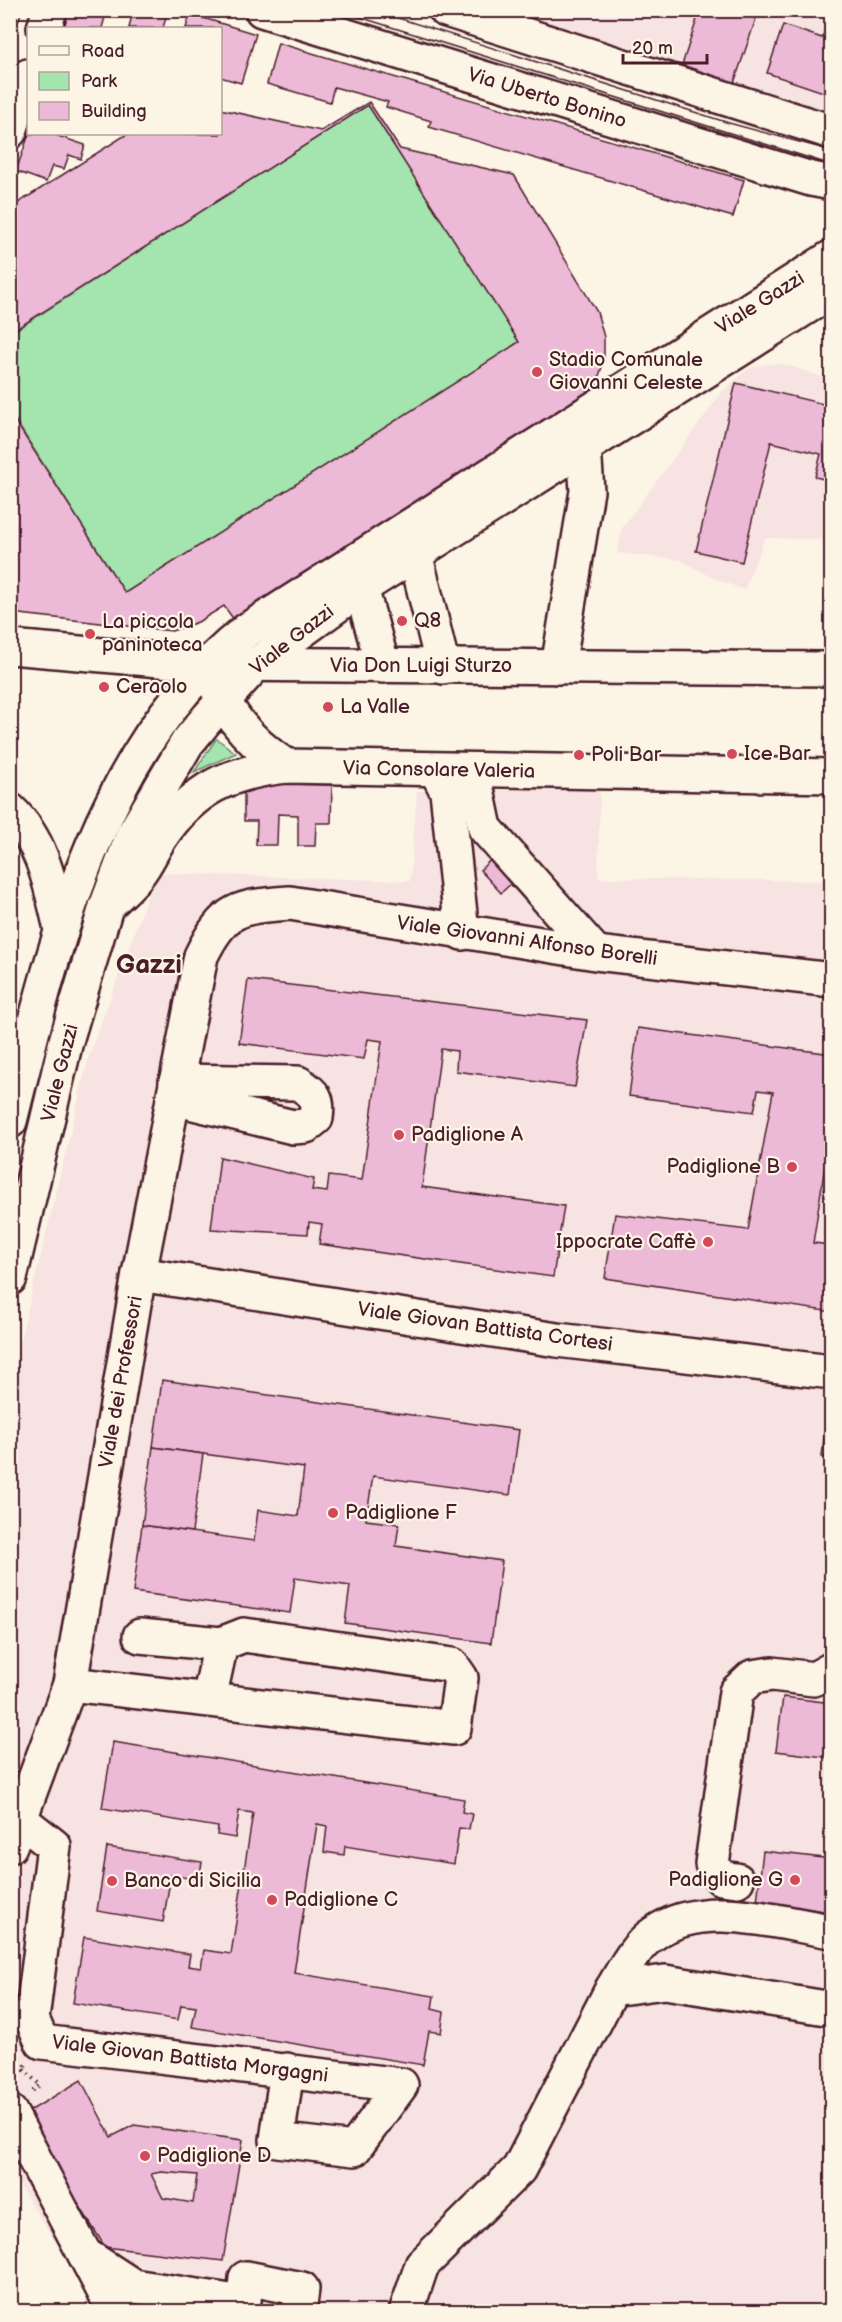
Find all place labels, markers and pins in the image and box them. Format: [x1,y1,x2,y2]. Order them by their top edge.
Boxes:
place label: Stadio Comunale Giovanni Celeste [549,348,703,395]
marker: Stadio Comunale Giovanni Celeste [530,365,544,379]
place label: Q8 [414,609,441,633]
place label: La piccola paninoteca [102,610,203,657]
marker: Q8 [395,614,409,628]
marker: La piccola paninoteca [83,627,97,641]
place label: Ceraolo [116,675,187,699]
marker: Ceraolo [97,680,111,694]
place label: La Valle [340,695,410,719]
marker: La Valle [321,700,335,714]
place label: Ice Bar [744,742,811,766]
place label: Poli Bar [591,743,662,767]
marker: Ice Bar [725,747,739,761]
marker: Poli Bar [572,748,586,762]
place label: Padiglione A [411,1123,524,1147]
marker: Padiglione A [392,1128,406,1142]
place label: Padiglione B [666,1155,780,1179]
marker: Padiglione B [785,1160,799,1174]
place label: Ippocrate Caffè [556,1230,696,1254]
marker: Ippocrate Caffè [701,1235,715,1249]
place label: Padiglione F [345,1501,457,1525]
marker: Padiglione F [326,1506,340,1520]
place label: Padiglione G [668,1868,783,1892]
place label: Banco di Sicilia [124,1869,261,1893]
marker: Padiglione G [788,1873,802,1887]
marker: Banco di Sicilia [105,1874,119,1888]
place label: Padiglione C [284,1888,398,1912]
marker: Padiglione C [265,1893,279,1907]
place label: Padiglione D [157,2144,271,2168]
marker: Padiglione D [138,2149,152,2163]

